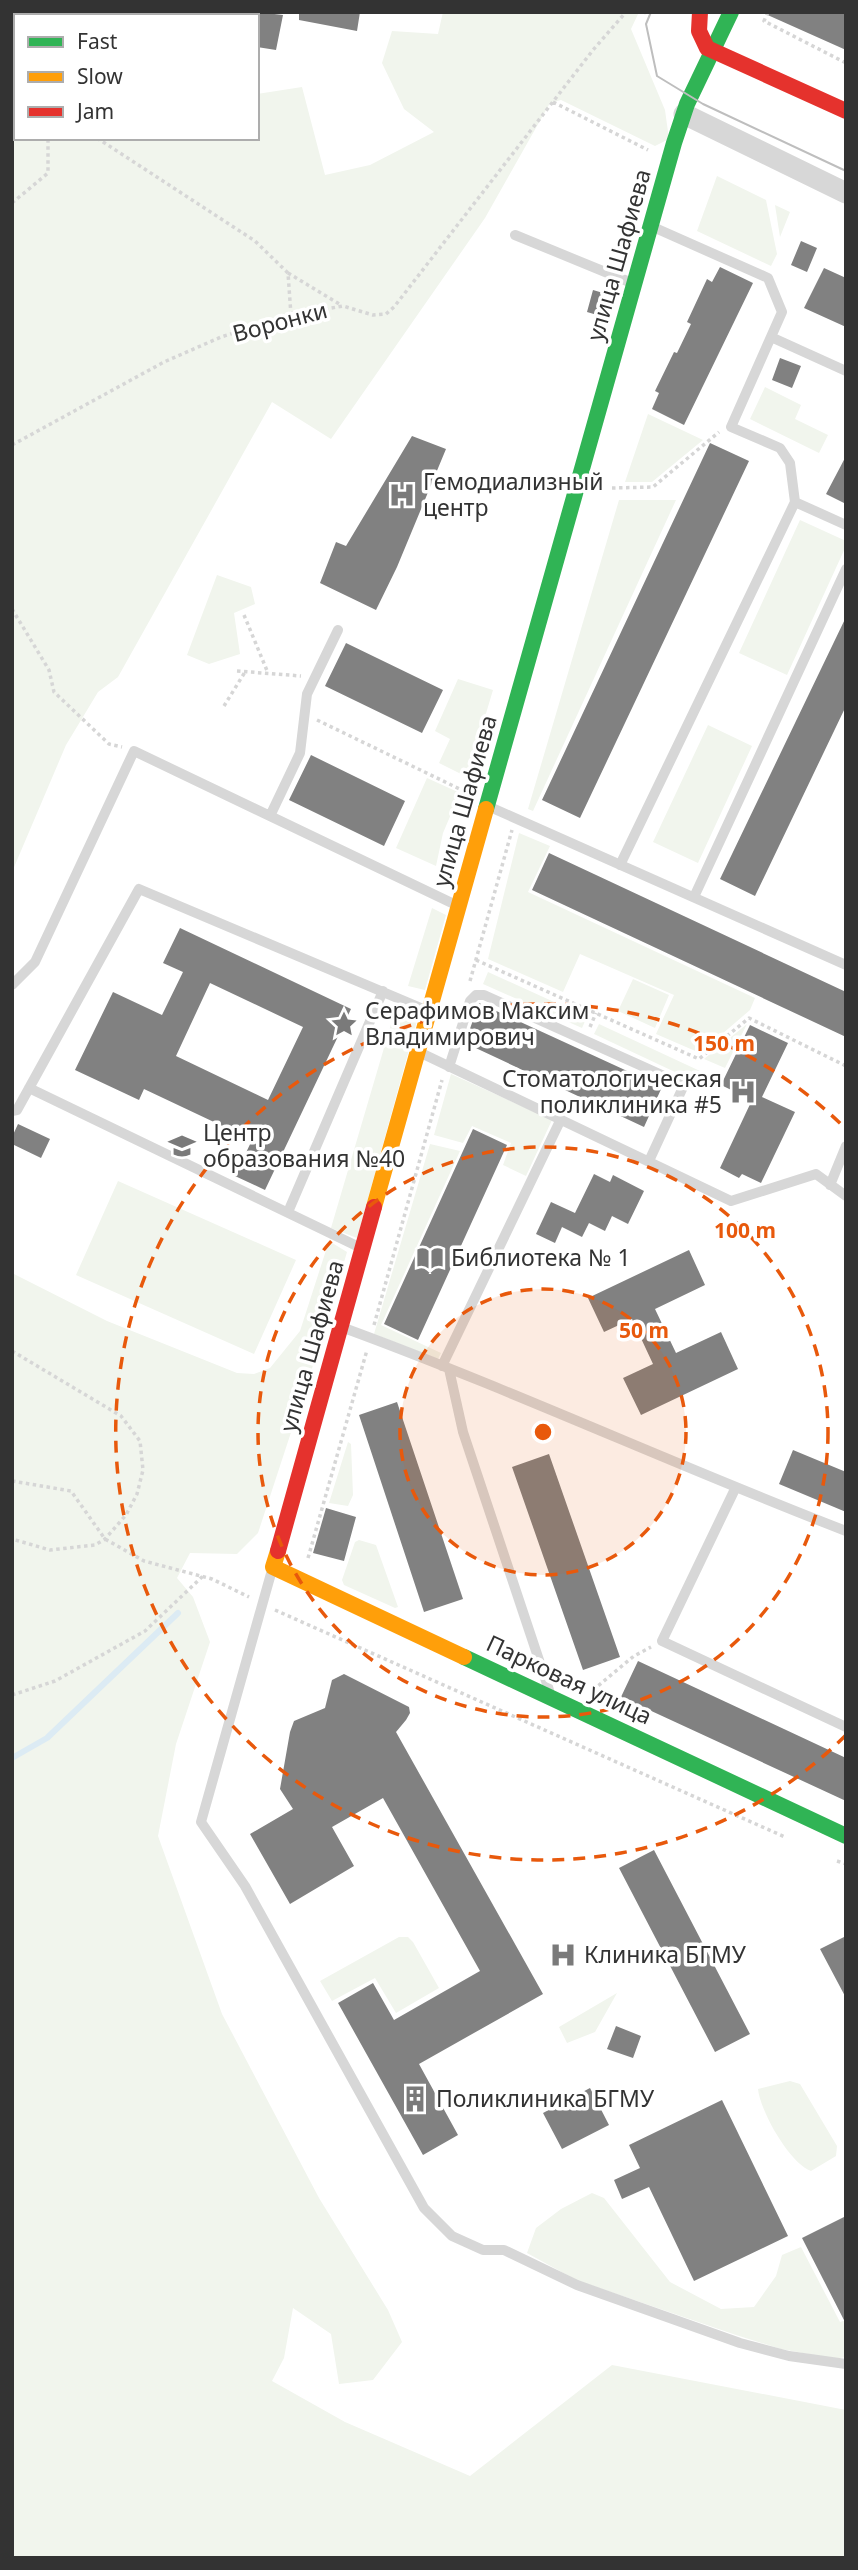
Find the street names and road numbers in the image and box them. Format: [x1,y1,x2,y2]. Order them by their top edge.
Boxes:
street label: улица Шафиева [578,165,658,344]
street label: Воронки [229,293,331,349]
street label: улица Шафиева [424,711,504,890]
street label: улица Шафиева [271,1256,351,1435]
street label: Парковая улица [481,1627,657,1731]

